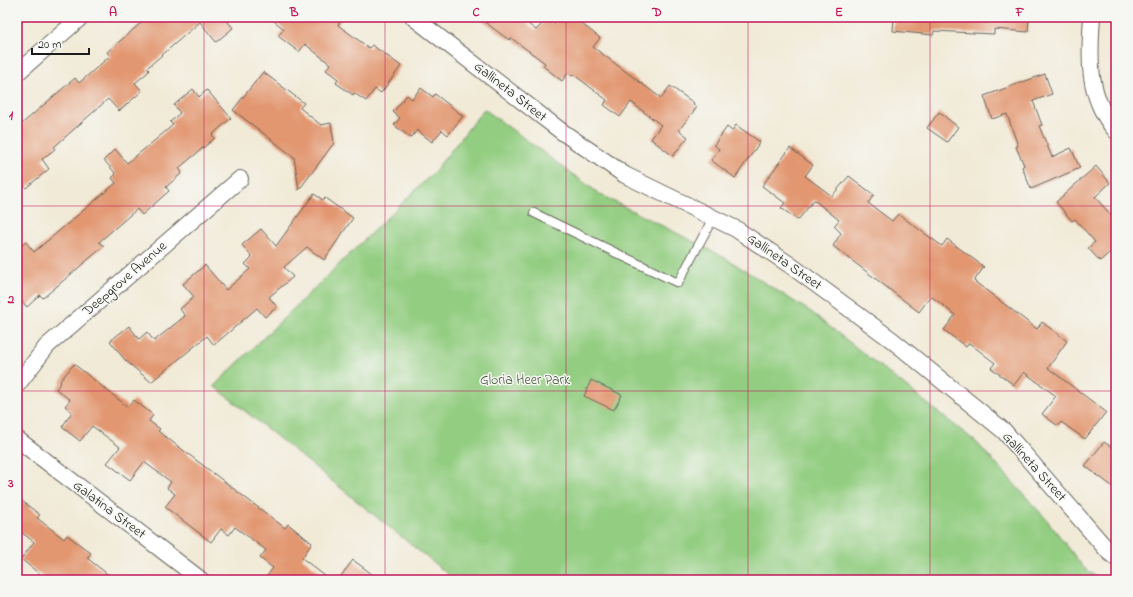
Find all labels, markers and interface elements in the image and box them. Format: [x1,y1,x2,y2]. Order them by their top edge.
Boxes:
text: A [109,3,117,22]
text: B [289,3,299,22]
text: C [472,3,480,22]
text: D [651,3,662,22]
text: E [835,3,843,22]
text: F [1015,3,1025,22]
scale bar [32,30,89,56]
text: 20 m [38,36,61,54]
street label: Gallineta Street [469,57,551,127]
text: 1 [9,106,14,125]
street label: Gallineta Street [742,228,826,296]
street label: Deepgrove Avenue [77,236,173,323]
text: 2 [7,290,15,309]
park label: Gloria Heer Park [480,370,571,391]
street label: Gallineta Street [997,427,1071,507]
text: 3 [7,474,14,493]
street label: Galatina Street [68,476,150,545]

